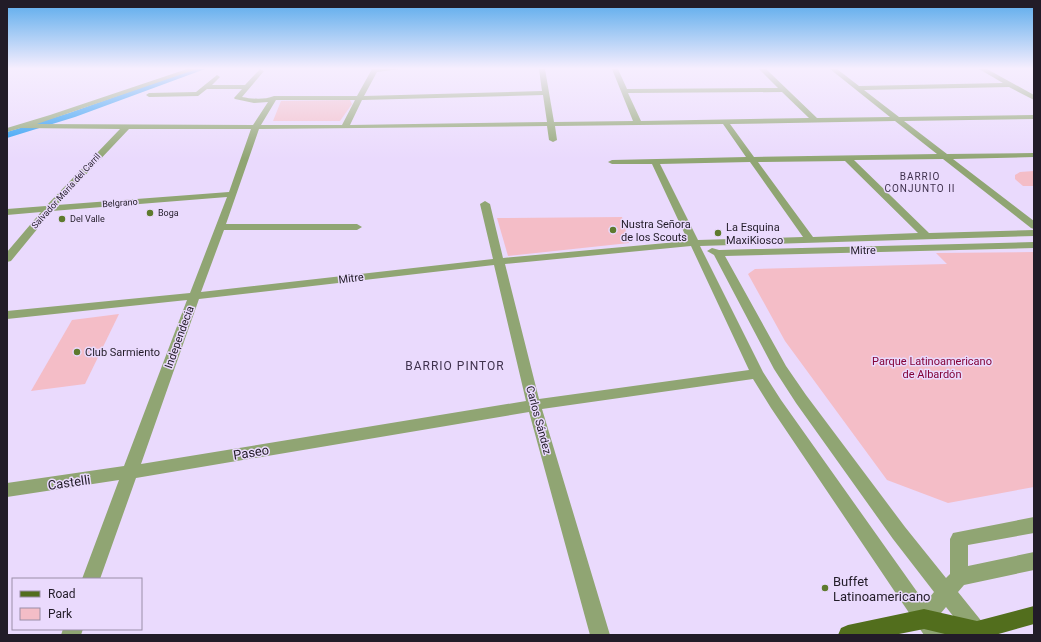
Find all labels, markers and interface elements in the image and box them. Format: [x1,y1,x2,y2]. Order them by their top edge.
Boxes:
street label: Salvador María del Carril [30,151,102,231]
district label: BARRIO CONJUNTO II [884,171,956,194]
street label: Belgrano [102,197,138,209]
marker: Boga [145,208,155,218]
place label: Boga [158,208,179,218]
marker: Del Valle [57,214,67,224]
place label: Del Valle [70,214,105,224]
place label: Nustra Señora de los Scouts [621,218,691,244]
place label: La Esquina MaxiKiosco [726,221,783,247]
marker: Nustra Señora de los Scouts [608,225,618,235]
marker: La Esquina MaxiKiosco [713,228,723,238]
street label: Mitre [850,244,876,257]
street label: Mitre [338,270,365,286]
street label: Independecia [162,304,197,370]
place label: Club Sarmiento [85,346,160,359]
marker: Club Sarmiento [72,347,82,357]
park label: Parque Latinoamericano de Albardón [872,355,992,381]
district label: BARRIO PINTOR [405,359,505,373]
street label: Carlos Sández [523,384,554,456]
street label: Paseo [232,442,270,463]
street label: Castelli [47,472,91,493]
place label: Buffet Latinoamericano [833,574,930,604]
legend [12,578,142,630]
marker: Buffet Latinoamericano [820,583,830,593]
text: Road [48,587,76,601]
text: Park [48,607,73,621]

